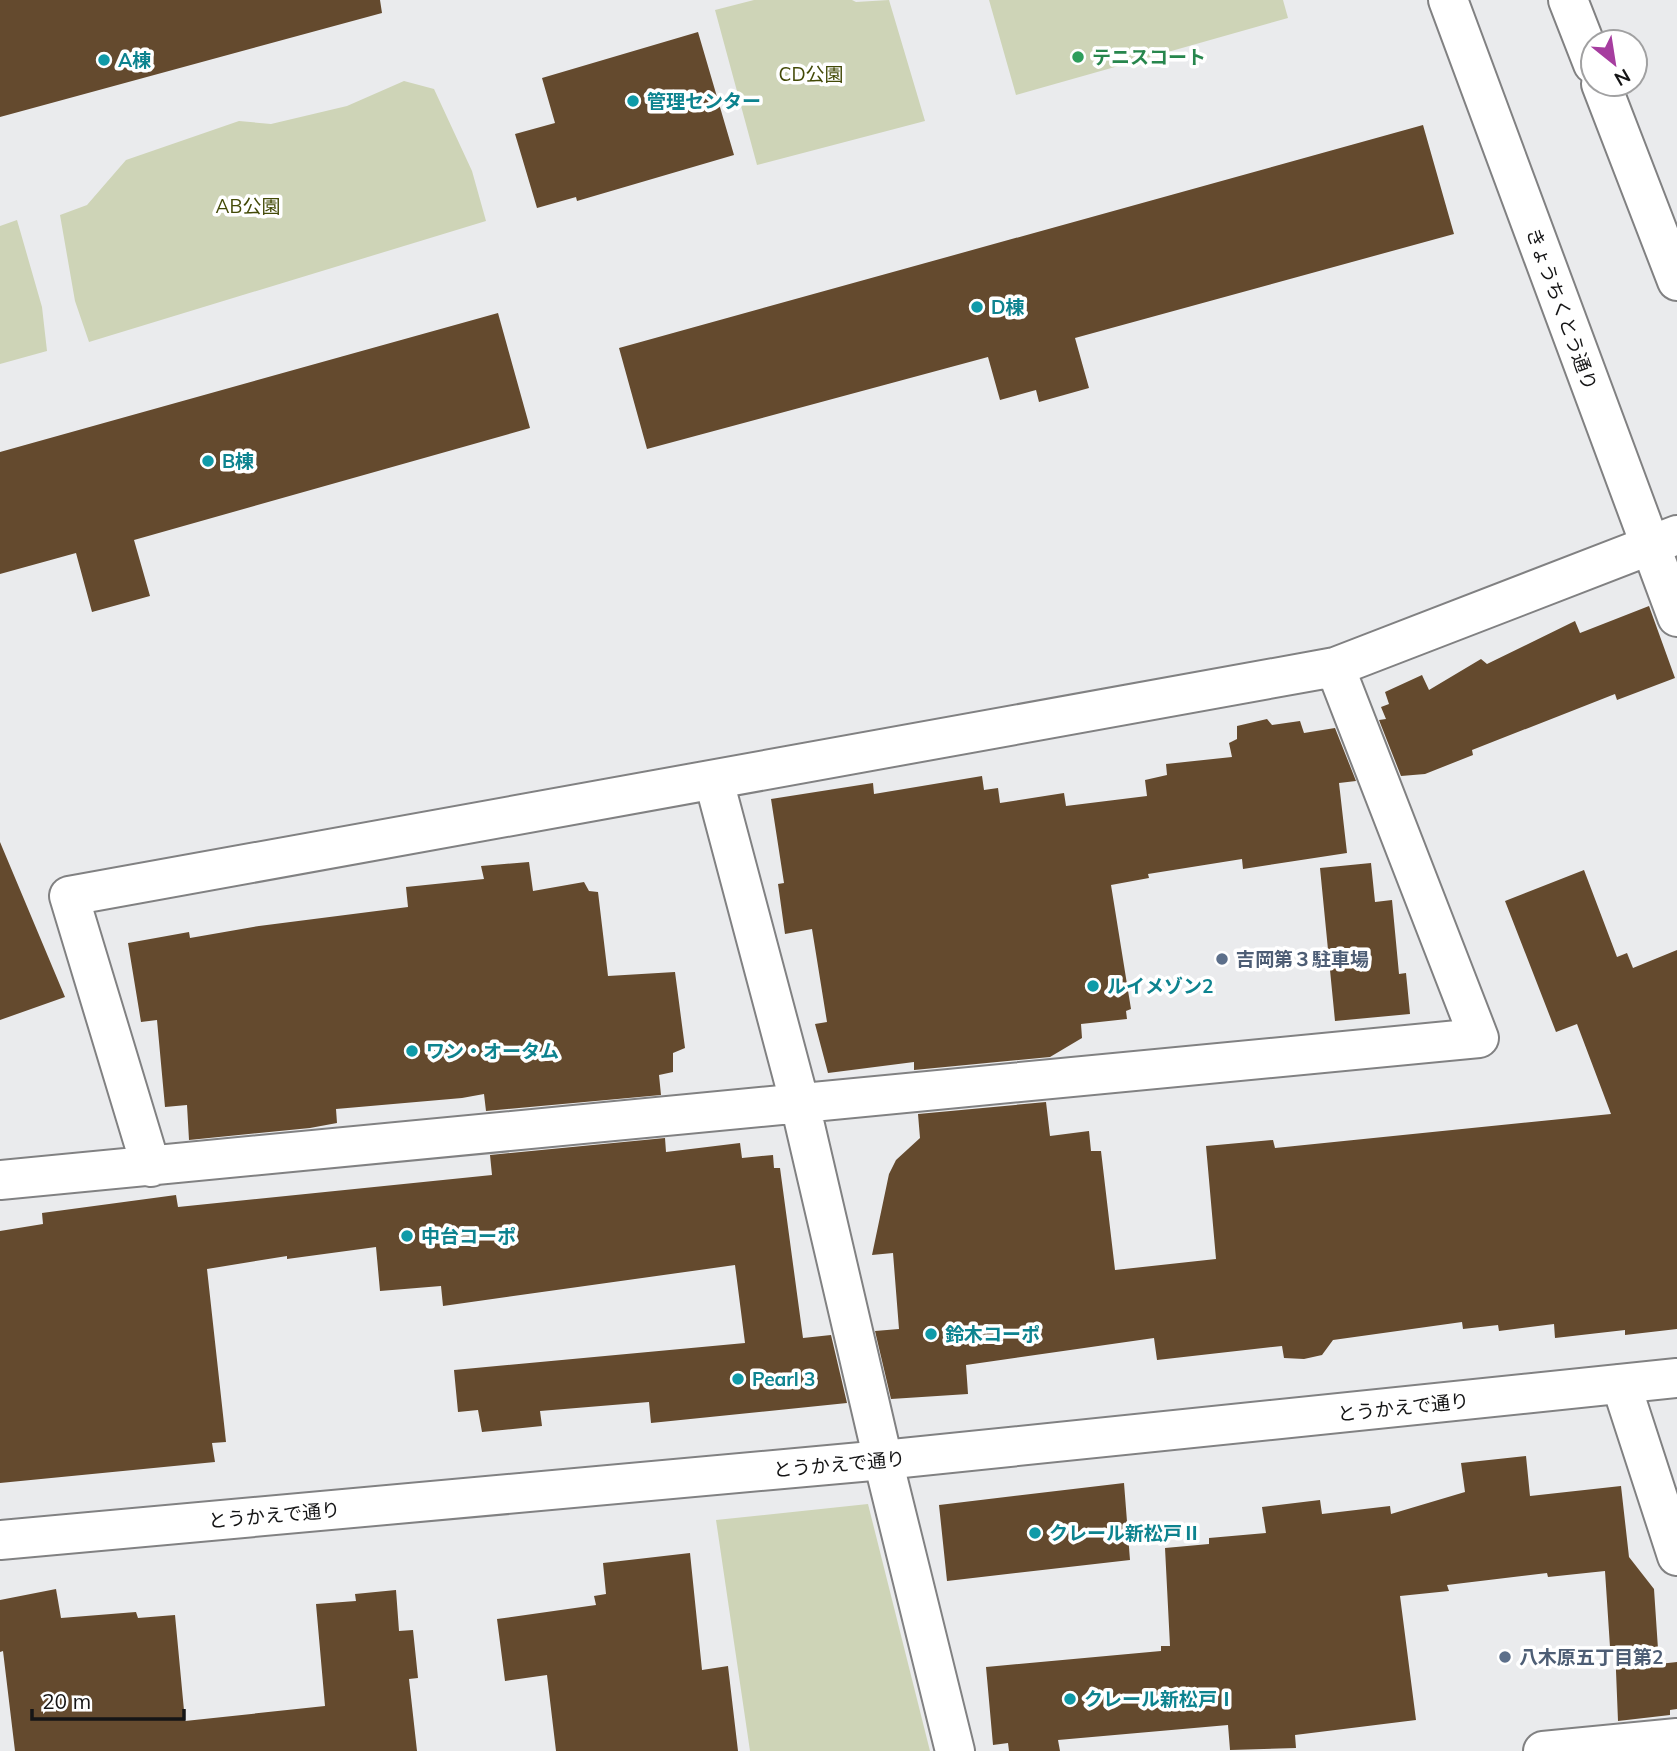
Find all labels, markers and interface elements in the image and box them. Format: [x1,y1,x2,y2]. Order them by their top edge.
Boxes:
north arrow [1579,28,1649,98]
place label: テニスコート [1092,45,1206,69]
place label: A棟 [118,48,151,72]
marker: テニスコート [1070,49,1086,65]
marker: A棟 [96,52,112,68]
park label: CD公園 [778,62,844,86]
text: N [1610,64,1635,92]
place label: 管理センター [647,89,761,113]
marker: 管理センター [625,93,641,109]
park label: AB公園 [216,194,280,218]
street label: きょうちくとう通り [1521,225,1603,393]
place label: D棟 [991,295,1024,319]
marker: D棟 [969,299,985,315]
place label: B棟 [222,449,254,473]
marker: B棟 [200,453,216,469]
place label: 吉岡第３駐車場 [1236,947,1369,971]
marker: 吉岡第３駐車場 [1214,951,1230,967]
place label: ルイメゾン2 [1107,974,1213,998]
marker: ルイメゾン2 [1085,978,1101,994]
place label: ワン・オータム [426,1039,559,1063]
marker: ワン・オータム [404,1043,420,1059]
place label: 中台コーポ [421,1224,516,1248]
marker: 中台コーポ [399,1228,415,1244]
place label: 鈴木コーポ [945,1322,1040,1346]
marker: 鈴木コーポ [923,1326,939,1342]
place label: Pearl 3 [752,1367,815,1391]
marker: Pearl 3 [730,1371,746,1387]
street label: とうかえで通り [1336,1388,1470,1426]
street label: とうかえで通り [772,1446,906,1482]
street label: とうかえで通り [207,1497,341,1533]
place label: クレール新松戸Ⅱ [1049,1521,1201,1545]
marker: クレール新松戸Ⅱ [1027,1525,1043,1541]
place label: 八木原五丁目第2 [1519,1645,1663,1669]
marker: 八木原五丁目第2 [1497,1649,1513,1665]
scale bar [32,1678,184,1722]
place label: クレール新松戸Ⅰ [1084,1687,1236,1711]
text: 20 m [42,1688,91,1714]
marker: クレール新松戸Ⅰ [1062,1691,1078,1707]

